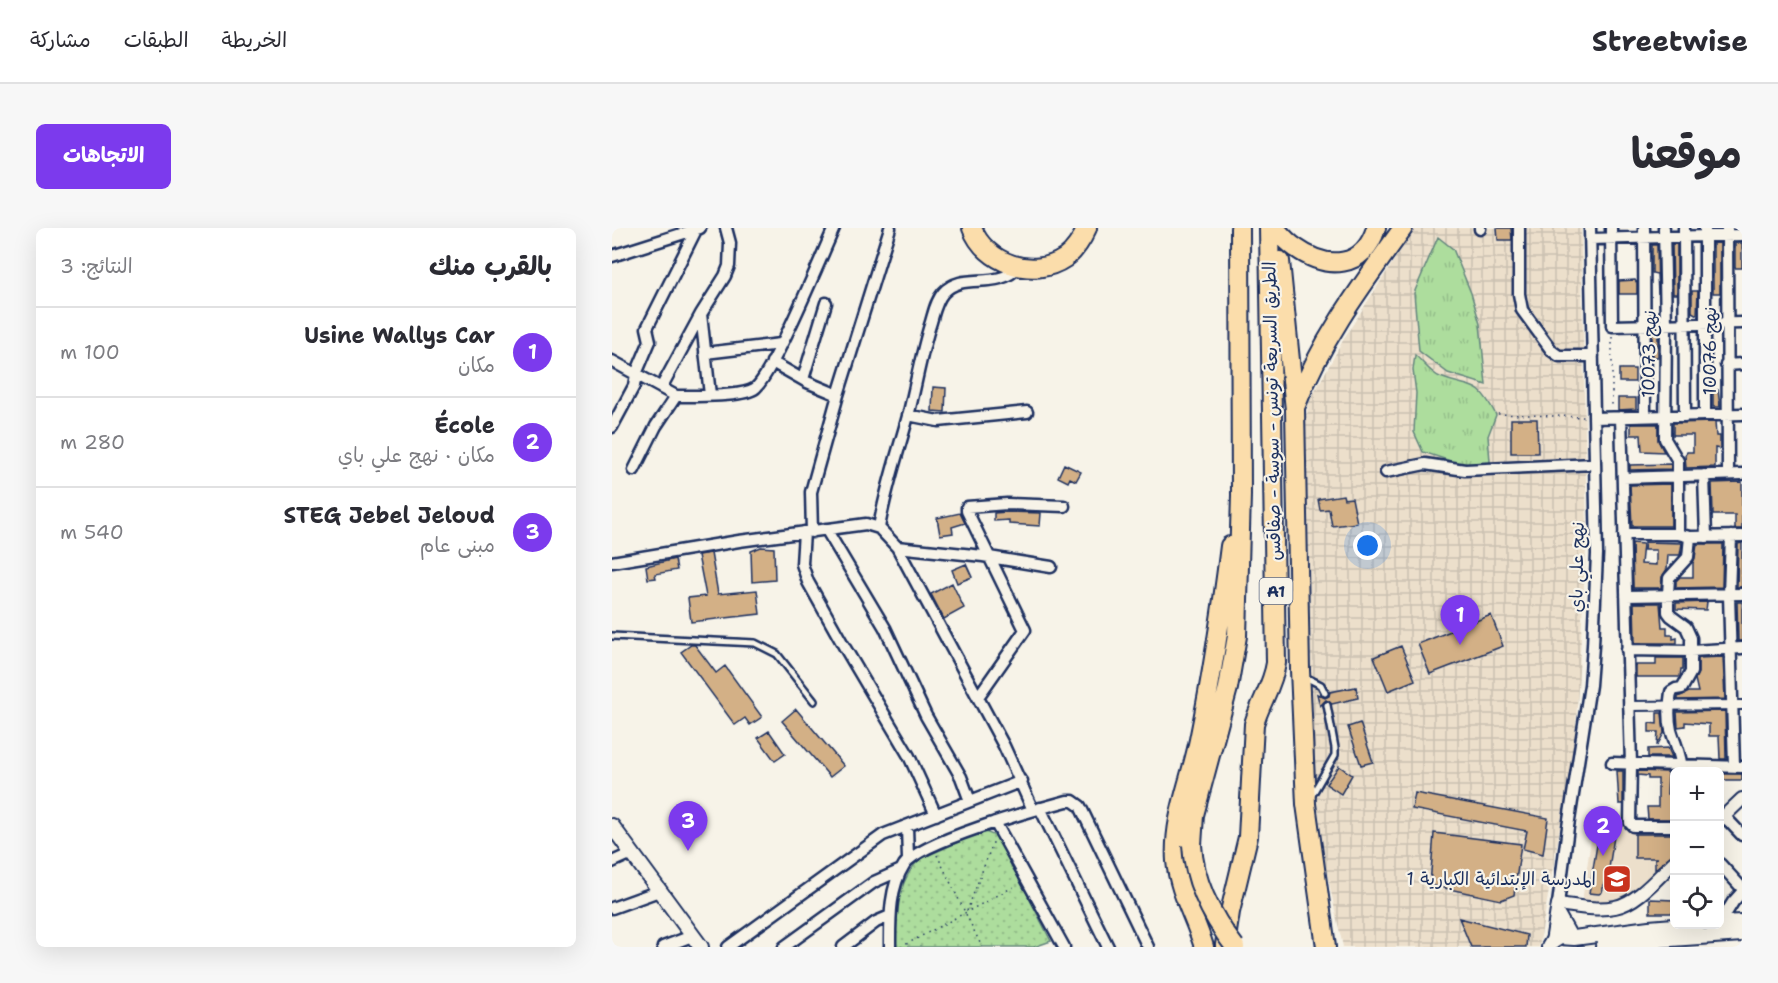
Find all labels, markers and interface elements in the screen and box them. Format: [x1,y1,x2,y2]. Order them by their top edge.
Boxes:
text: Streetwise [1592,22,1748,60]
text: مشاركة [30,26,91,54]
text: الطبقات [124,26,189,54]
text: الخريطة [222,26,287,54]
button: الاتجاهات [36,124,171,189]
text: موقعنا [1631,125,1742,181]
text: بالقرب منك [429,248,552,283]
text: النتائج: 3 [60,253,133,279]
street label: الطريق السريعة تونس - سوسة - صفاقس [1257,261,1287,561]
street label: نهج 10076 [1698,307,1722,395]
street label: نهج 10073 [1636,310,1662,398]
text: Usine Wallys Car [304,321,495,350]
text: 100 m [60,339,120,365]
text: 1 [528,339,537,365]
text: مكان [458,352,495,378]
text: École [434,411,495,440]
text: 280 m [60,429,125,455]
text: 2 [526,429,540,455]
text: مكان · نهج علي باي [338,442,495,468]
text: STEG Jebel Jeloud [283,501,495,530]
text: 540 m [60,519,124,545]
text: 3 [526,519,540,545]
street label: نهج علي باي [1564,521,1594,613]
your location [1353,531,1382,560]
text: مبنى عام [420,532,495,558]
road number: A1 [1260,578,1292,604]
pin: 1 [1440,596,1480,645]
map controls [1670,767,1724,929]
button: + [1670,767,1724,821]
pin: 3 [668,802,708,851]
pin: 2 [1584,806,1622,856]
button: − [1670,821,1724,875]
school or university icon: المدرسة الإبتدائية الكبارية 1 [1601,863,1633,895]
place label: المدرسة الإبتدائية الكبارية 1 [1407,867,1596,891]
button: locate [1670,875,1724,929]

